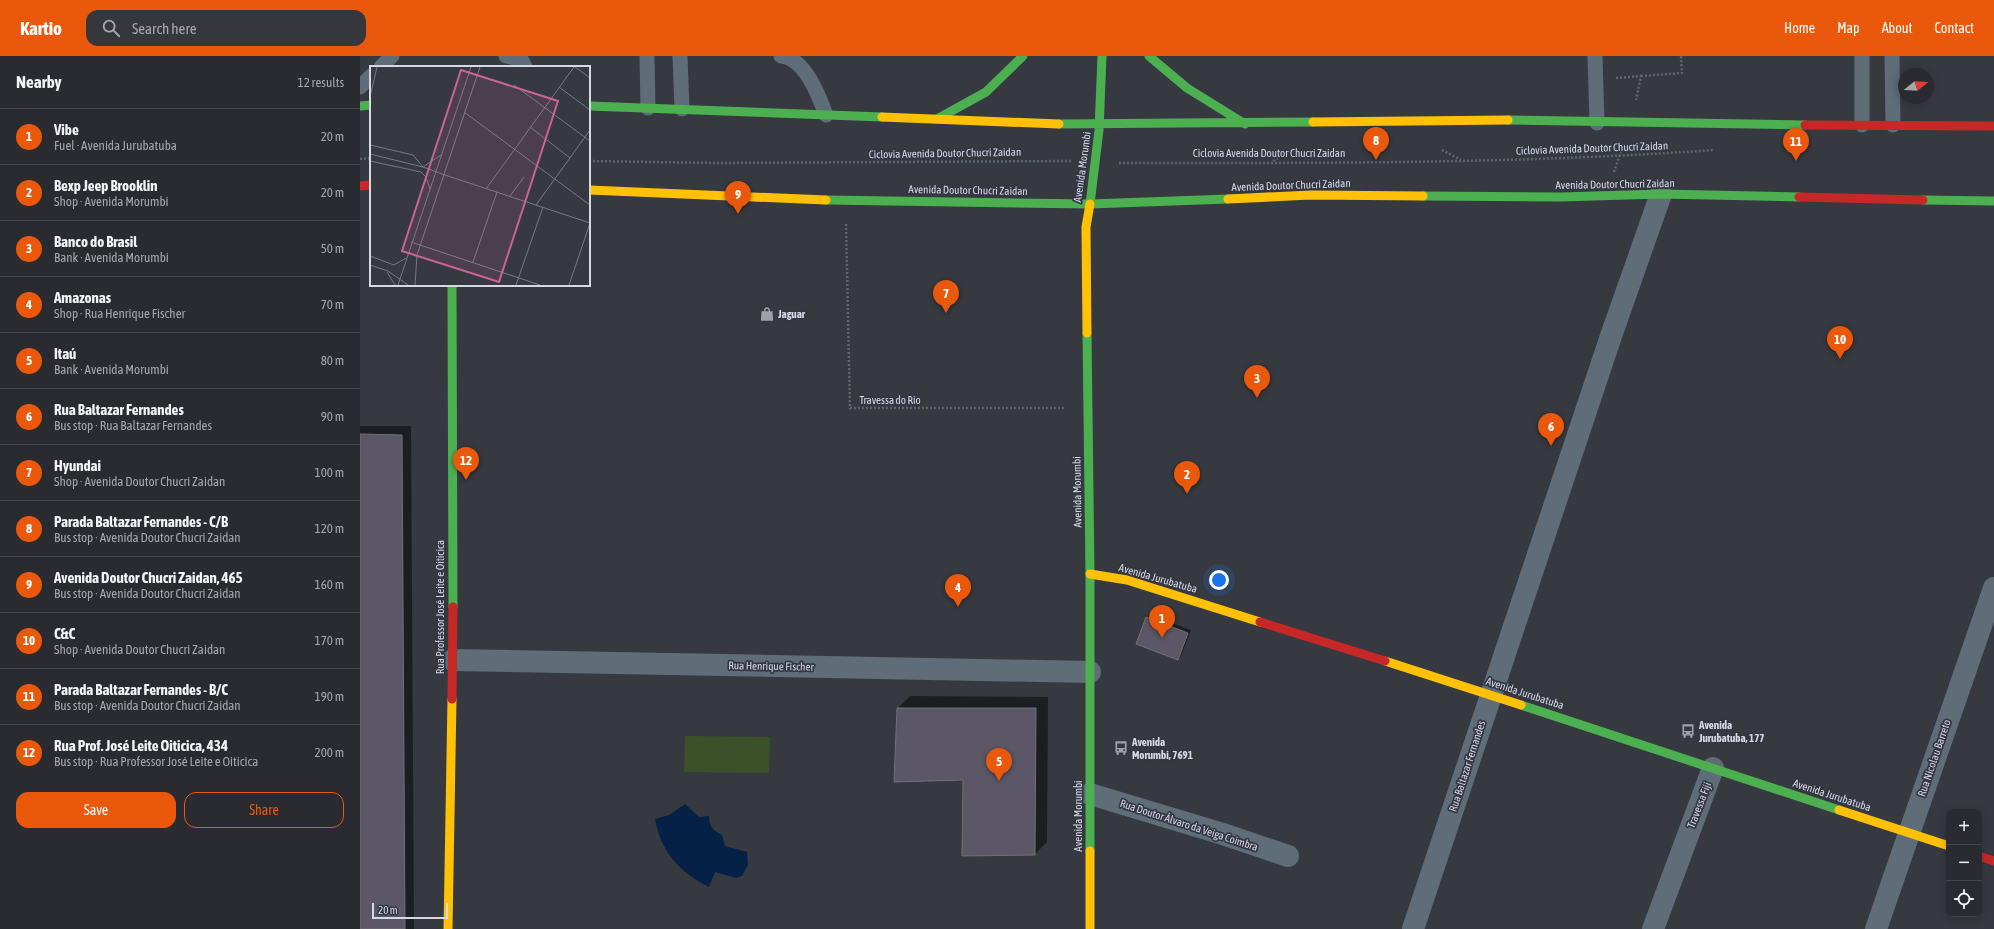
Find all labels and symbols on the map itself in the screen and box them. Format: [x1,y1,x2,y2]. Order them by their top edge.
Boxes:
inset map [370,66,590,286]
north arrow [1898,68,1934,104]
pin: 8 [1363,127,1389,160]
pin: 11 [1783,128,1809,161]
street label: Avenida Morumbi [1071,131,1093,203]
street label: Ciclovia Avenida Doutor Chucri Zaidan [1516,139,1668,157]
street label: Ciclovia Avenida Doutor Chucri Zaidan [869,146,1021,160]
street label: Ciclovia Avenida Doutor Chucri Zaidan [1193,147,1345,159]
street label: Avenida Doutor Chucri Zaidan [1231,177,1351,193]
street label: Avenida Doutor Chucri Zaidan [1555,177,1675,191]
pin: 9 [725,181,751,214]
street label: Avenida Doutor Chucri Zaidan [908,183,1028,197]
pin: 7 [933,280,959,313]
shop icon: Jaguar [759,306,775,322]
place label: Jaguar [777,308,806,320]
pin: 10 [1827,326,1853,359]
pin: 3 [1244,365,1270,398]
street label: Travessa do Rio [859,394,921,406]
pin: 6 [1538,413,1564,446]
pin: 12 [453,447,479,480]
street label: Avenida Morumbi [1070,456,1084,528]
pin: 2 [1174,461,1200,494]
street label: Rua Professor José Leite e Oiticica [434,540,446,674]
street label: Avenida Jurubatuba [1117,561,1199,595]
your location [1209,570,1229,590]
pin: 4 [945,574,971,607]
pin: 1 [1149,605,1175,638]
street label: Rua Henrique Fischer [728,659,815,673]
street label: Avenida Jurubatuba [1485,675,1565,711]
street label: Rua Nicolau Barreto [1915,718,1953,798]
street label: Rua Baltazar Fernandes [1447,719,1487,813]
place label: Avenida Jurubatuba, 177 [1698,719,1765,744]
bus stop icon: Avenida Jurubatuba, 177 [1680,723,1696,739]
place label: Avenida Morumbi, 7691 [1131,736,1193,761]
bus stop icon: Avenida Morumbi, 7691 [1113,740,1129,756]
pin: 5 [986,748,1012,781]
street label: Avenida Jurubatuba [1792,777,1872,813]
street label: Avenida Morumbi [1072,780,1084,852]
street label: Travessa Fiji [1685,780,1713,830]
street label: Rua Doutor Álvaro da Veiga Coimbra [1119,797,1259,853]
scale bar [372,901,448,920]

